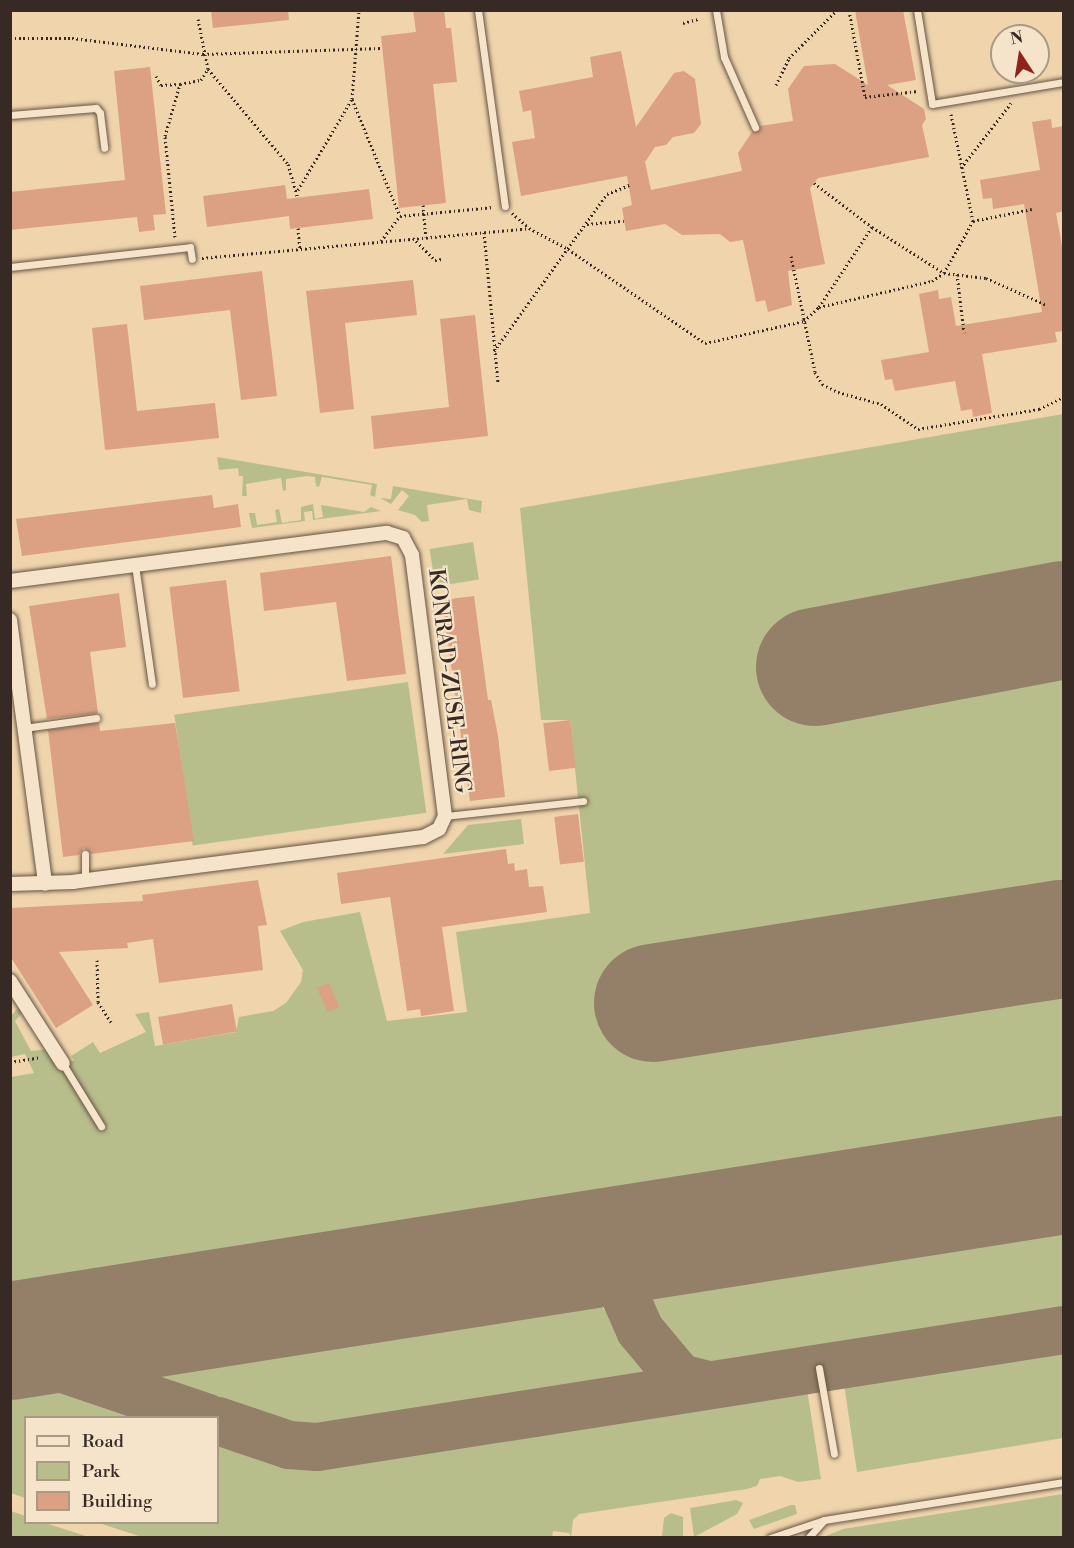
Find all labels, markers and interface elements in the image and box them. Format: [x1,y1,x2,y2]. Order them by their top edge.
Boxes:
north arrow [990,24,1050,84]
text: N [1008,27,1025,49]
street label: KONRAD-ZUSE-RING [422,567,476,795]
legend [24,1416,219,1524]
text: Road [82,1430,124,1453]
text: Park [82,1460,119,1483]
text: Building [82,1490,152,1513]

